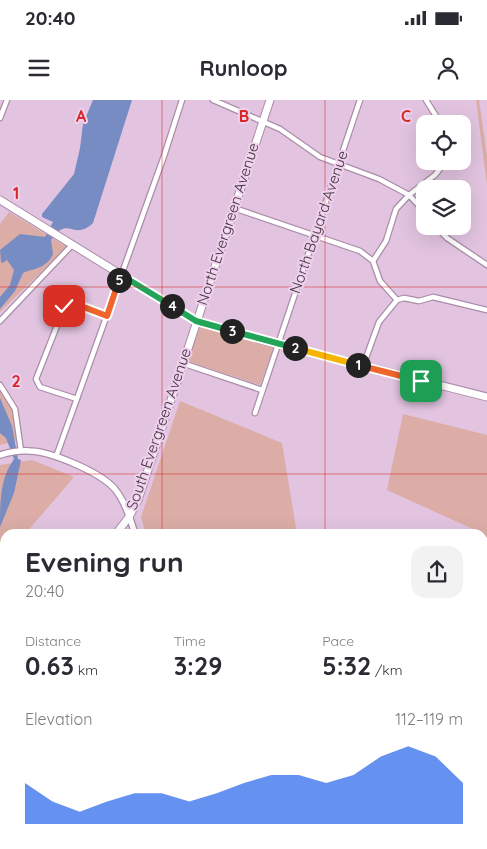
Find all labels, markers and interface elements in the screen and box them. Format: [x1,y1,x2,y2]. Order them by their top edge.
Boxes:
text: 20:40 [25,6,76,30]
icon: menu [25,54,53,82]
text: Runloop [200,54,287,82]
icon: person [434,54,462,82]
text: A [76,106,87,126]
text: B [239,106,249,126]
text: C [401,106,411,126]
map controls [416,115,471,235]
button: locate [416,115,471,170]
street label: North Evergreen Avenue [192,140,263,307]
street label: North Bayard Avenue [285,148,352,296]
button: layers [416,180,471,235]
text: 1 [13,183,19,203]
pin: 5 [106,268,132,292]
text: 5 [115,271,124,289]
pin [43,285,85,327]
icon: check [50,292,78,320]
pin: 4 [160,294,184,318]
text: 4 [168,297,177,315]
pin: 3 [220,318,244,344]
text: 3 [229,322,236,340]
pin: 2 [282,336,308,360]
text: 2 [292,339,299,357]
street label: South Evergreen Avenue [122,346,195,512]
pin: 1 [346,352,370,378]
text: 1 [356,356,361,374]
pin [400,360,442,402]
icon: arrive [407,367,435,395]
text: 2 [11,371,21,391]
text: Evening run [25,544,184,579]
button: share [411,546,463,598]
text: 20:40 [25,581,64,601]
text: Distance [25,632,81,650]
text: Time [174,632,206,650]
text: Pace [322,632,354,650]
text: 0.63 [25,650,74,681]
text: 3:29 [174,650,222,681]
text: 5:32 [322,650,371,681]
text: km [74,661,98,679]
text: /km [371,661,403,679]
text: Elevation [25,709,92,729]
text: 112–119 m [395,709,463,729]

